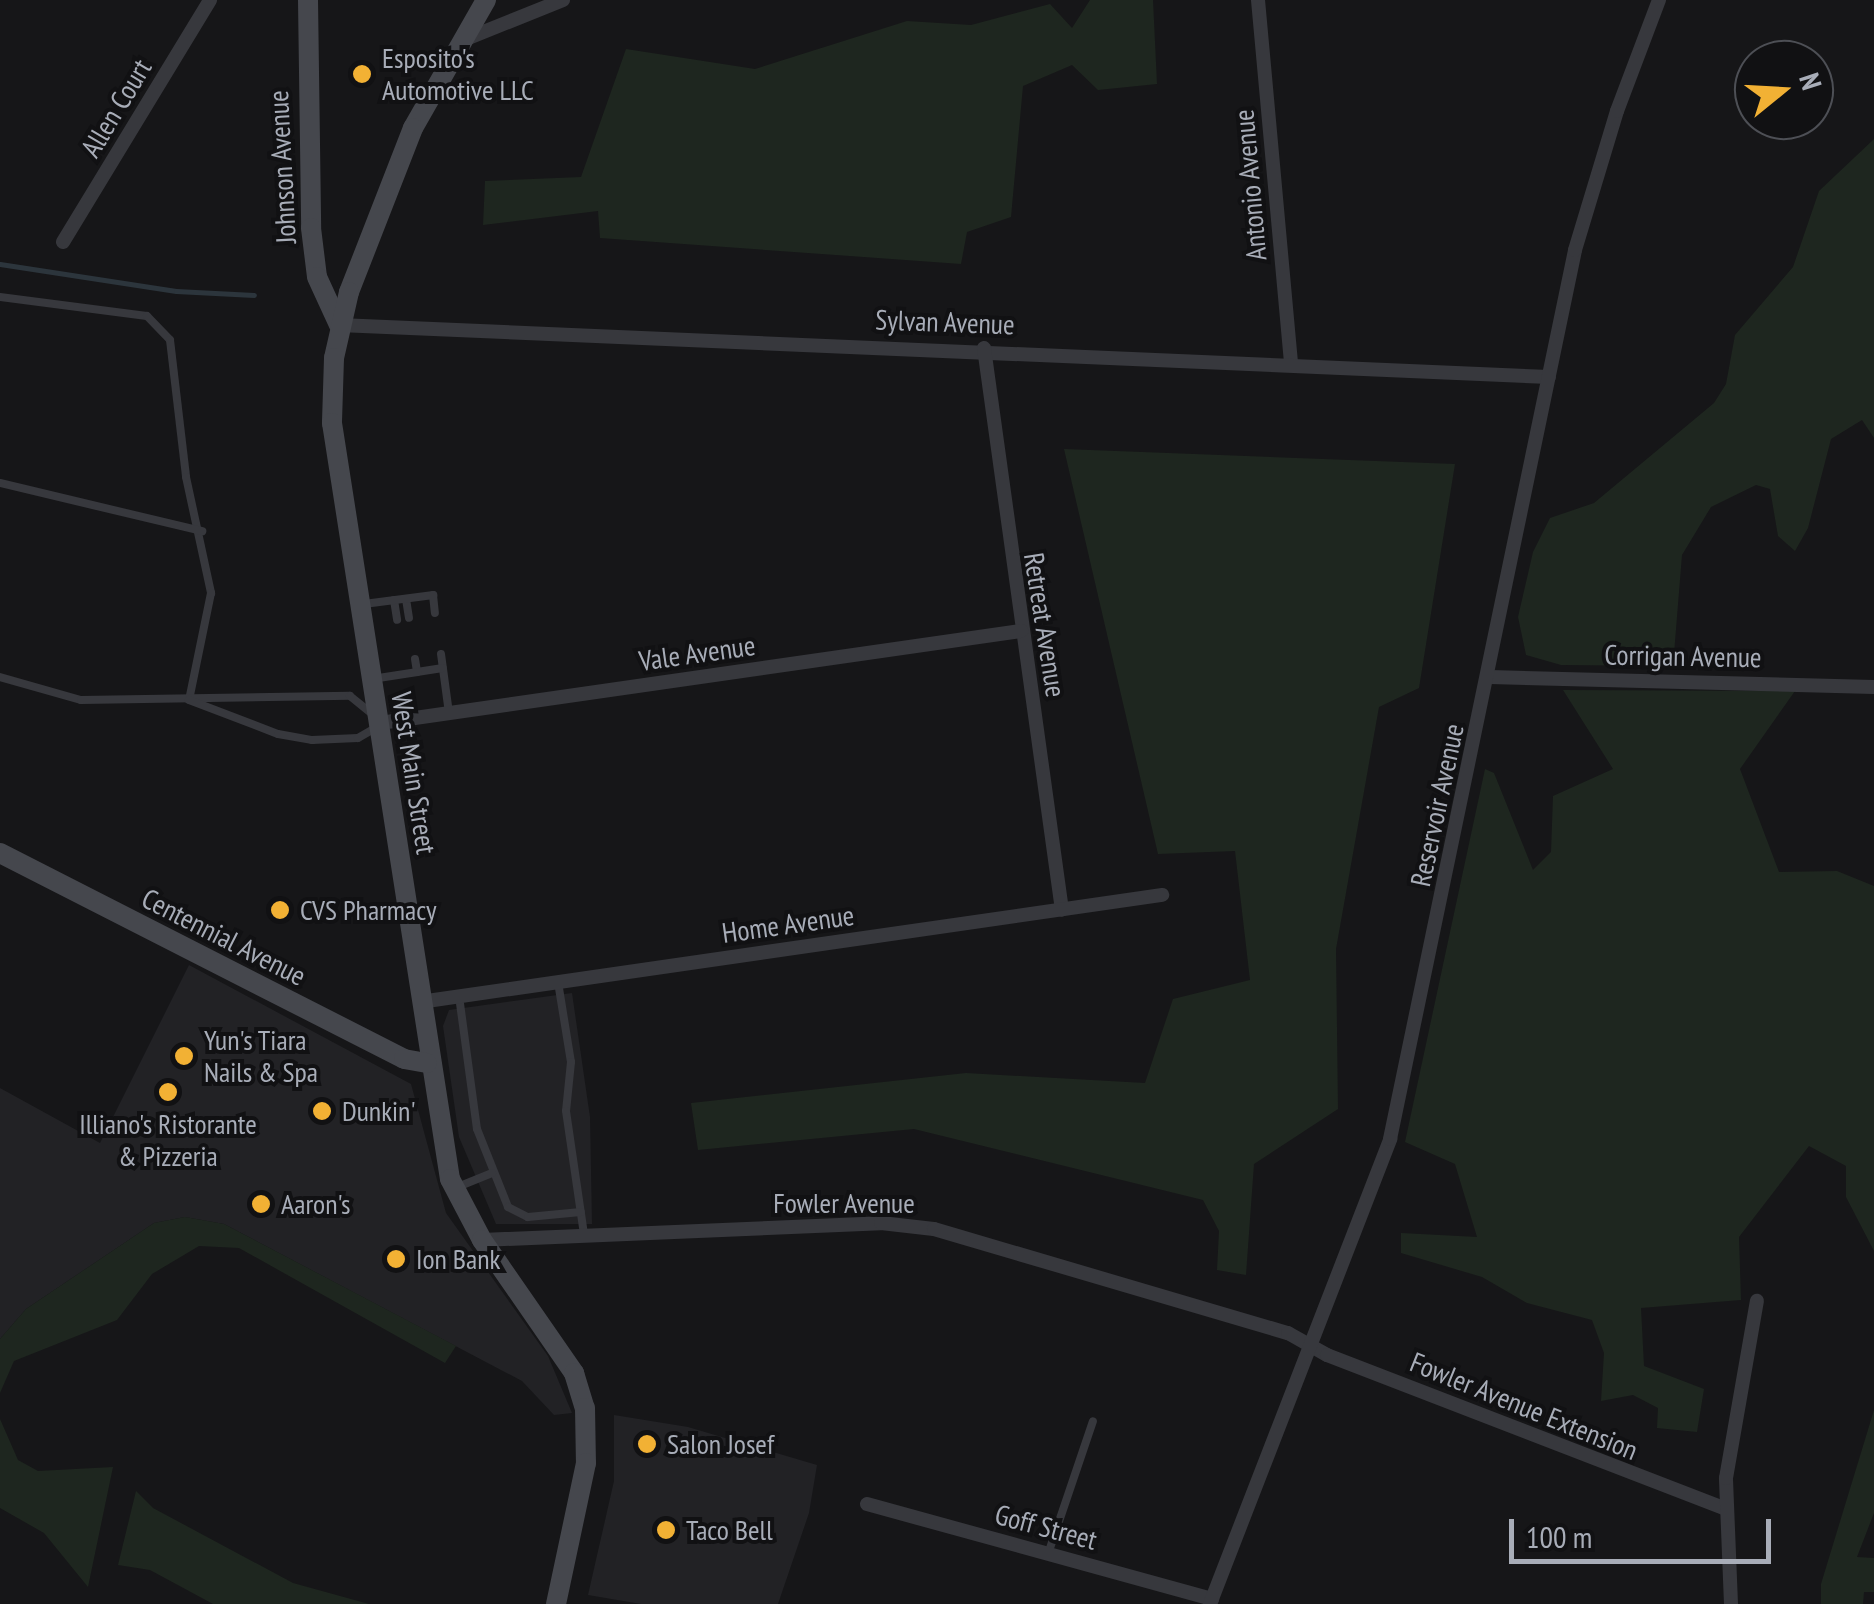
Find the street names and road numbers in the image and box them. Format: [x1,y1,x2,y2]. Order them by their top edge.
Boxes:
street label: Allen Court [74,53,158,163]
street label: Johnson Avenue [261,89,303,245]
street label: Antonio Avenue [1227,108,1273,262]
street label: Sylvan Avenue [874,303,1016,341]
street label: Retreat Avenue [1017,550,1073,700]
street label: Vale Avenue [636,628,758,678]
street label: Corrigan Avenue [1604,638,1762,674]
street label: West Main Street [385,689,443,857]
street label: Reservoir Avenue [1403,720,1471,890]
street label: Centennial Avenue [136,881,312,993]
street label: Home Avenue [719,898,857,950]
street label: Fowler Avenue [773,1186,915,1220]
street label: Fowler Avenue Extension [1405,1345,1643,1467]
street label: Goff Street [991,1497,1101,1557]

